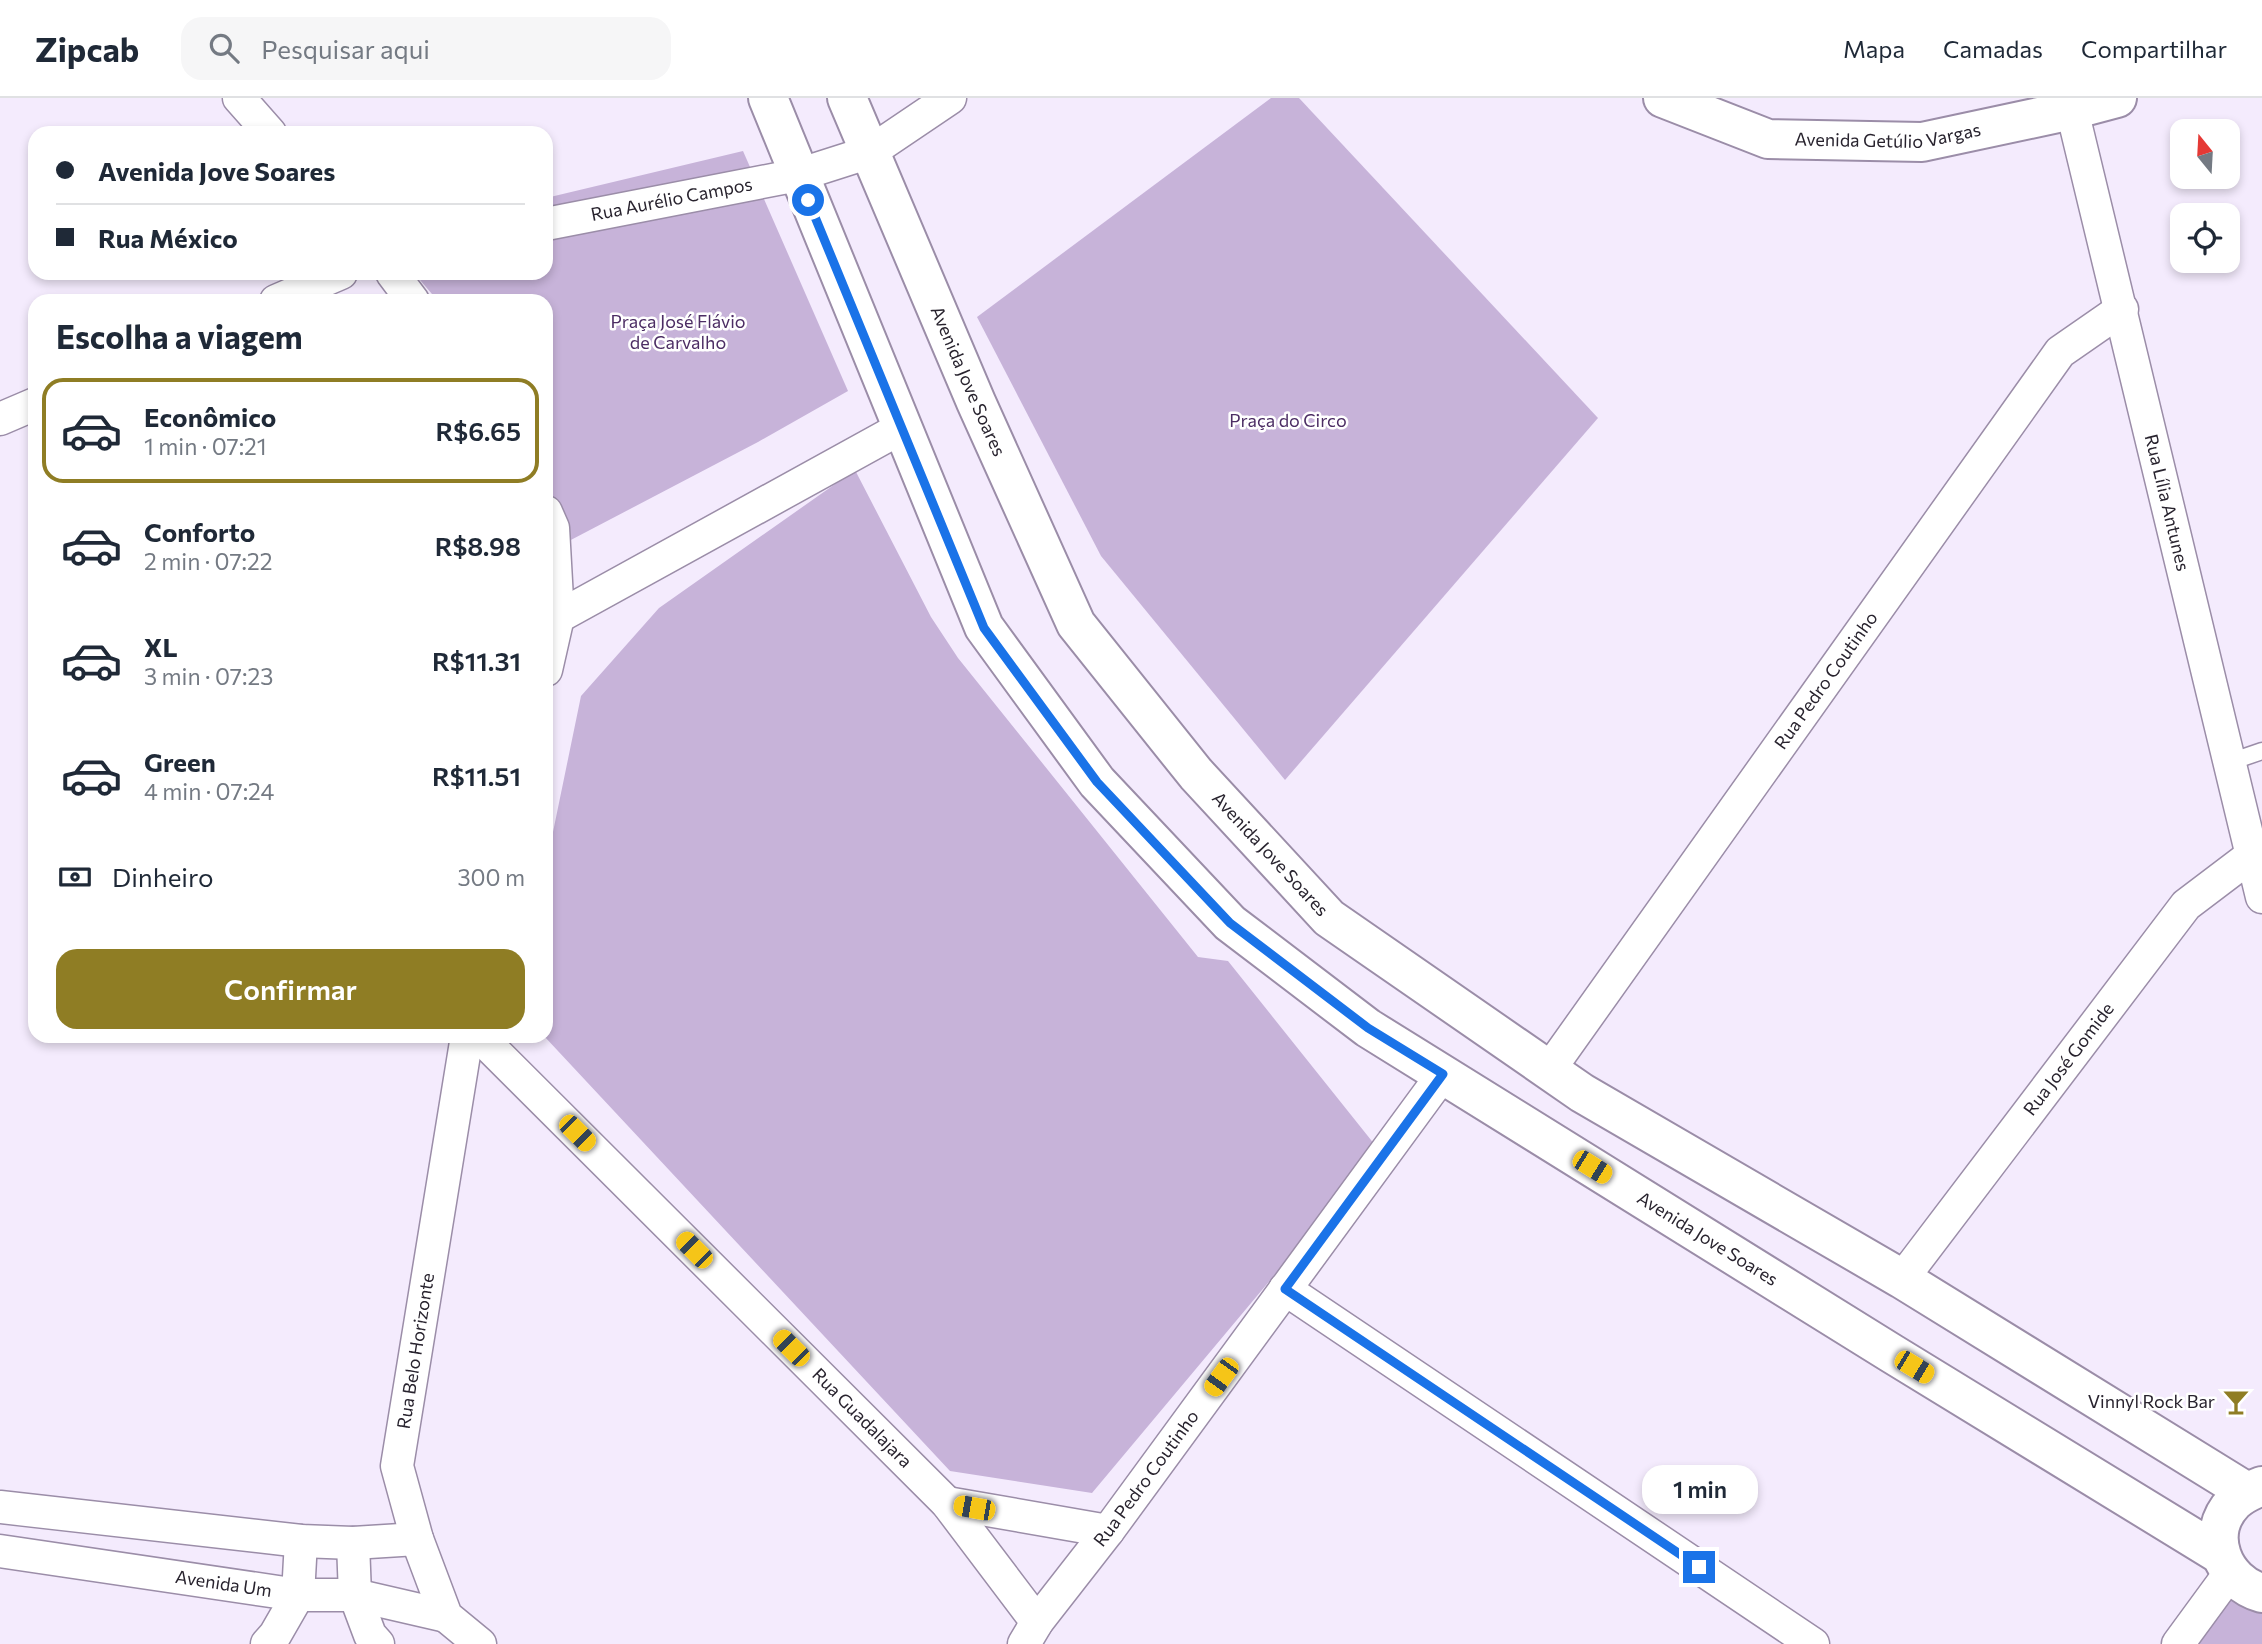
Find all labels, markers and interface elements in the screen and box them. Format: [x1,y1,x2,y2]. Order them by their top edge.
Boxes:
search box [181,17,671,80]
text: Zipcab [35,28,139,69]
icon: search [205,29,243,67]
text: Pesquisar aqui [261,33,430,64]
text: Mapa [1843,34,1905,63]
text: Camadas [1943,34,2043,63]
text: Compartilhar [2081,34,2227,63]
street label: Avenida Getúlio Vargas [1794,118,1983,152]
north arrow [2170,119,2240,189]
map controls [2170,119,2240,273]
text: Avenida Jove Soares [98,155,335,186]
street label: Rua Aurélio Campos [589,172,754,225]
route start [792,184,824,216]
button: locate [2170,203,2240,273]
text: Rua México [98,222,238,253]
street label: Avenida Jove Soares [927,303,1011,459]
park label: Praça José Flávio de Carvalho [610,310,746,353]
text: Escolha a viagem [56,316,303,356]
icon: car [60,399,123,462]
text: Econômico [144,401,276,432]
park label: Praça do Circo [1229,409,1347,431]
text: R$6.65 [436,415,521,446]
text: 1 min · 07:21 [144,432,267,460]
street label: Rua Lília Antunes [2141,432,2195,573]
icon: car [60,514,123,577]
text: Conforto [144,516,255,547]
text: R$8.98 [435,530,521,561]
text: 2 min · 07:22 [144,547,273,575]
street label: Rua Pedro Coutinho [1769,607,1882,753]
icon: car [60,629,123,692]
text: XL [144,631,178,662]
text: R$11.31 [432,645,521,676]
text: 3 min · 07:23 [144,662,273,690]
icon: car [60,744,123,807]
text: Green [144,746,216,777]
text: R$11.51 [432,760,521,791]
text: 4 min · 07:24 [144,777,274,805]
street label: Avenida Jove Soares [1208,787,1334,920]
icon: cash [56,858,94,896]
text: Dinheiro [112,861,214,892]
text: 300 m [457,863,525,891]
button: Confirmar [56,949,525,1029]
street label: Rua José Gomide [2018,998,2118,1119]
car [555,1111,600,1155]
car [1569,1147,1616,1187]
street label: Avenida Jove Soares [1634,1186,1782,1290]
car [672,1228,717,1272]
street label: Rua Belo Horizonte [392,1271,438,1430]
car [769,1326,814,1370]
car [1891,1347,1938,1387]
car [1201,1354,1242,1400]
street label: Rua Guadalajara [808,1363,917,1472]
bar icon: Vinnyl Rock Bar [2221,1387,2251,1417]
place label: Vinnyl Rock Bar [2088,1390,2215,1412]
street label: Rua Pedro Coutinho [1088,1406,1203,1550]
callout: 1 min [1641,1466,1757,1514]
text: 1 min [1673,1475,1727,1503]
car [952,1494,997,1522]
route end [1683,1551,1715,1583]
street label: Avenida Um [174,1565,273,1601]

